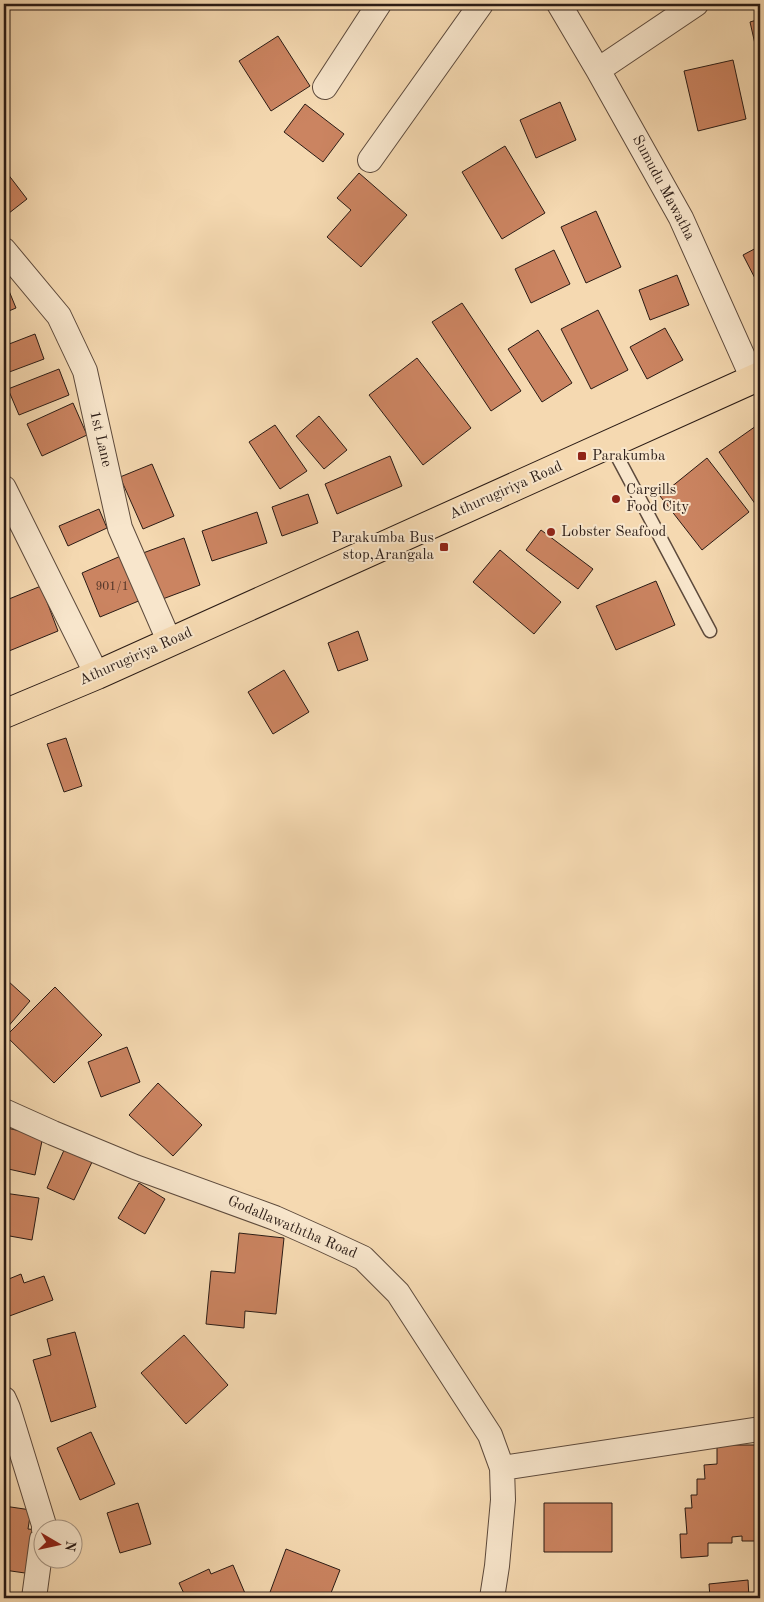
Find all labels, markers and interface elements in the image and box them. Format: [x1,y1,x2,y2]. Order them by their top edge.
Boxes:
street label: Sumudu Mawatha [629,133,697,243]
street label: 1st Lane [86,409,114,469]
place label: Parakumba [592,449,666,464]
marker: Parakumba [576,450,588,462]
street label: Athurugiriya Road [447,459,565,523]
place label: Cargills Food City [626,483,689,515]
marker: Cargills Food City [610,493,622,505]
place label: Lobster Seafood [561,525,667,540]
marker: Lobster Seafood [545,526,557,538]
place label: Parakumba Bus stop,Arangala [332,531,435,563]
marker: Parakumba Bus stop,Arangala [438,541,450,553]
house number: 901/1 [95,581,129,593]
street label: Athurugiriya Road [77,625,195,689]
street label: Godallawaththa Road [225,1194,359,1262]
north arrow [32,1520,82,1570]
text: N [62,1539,78,1553]

